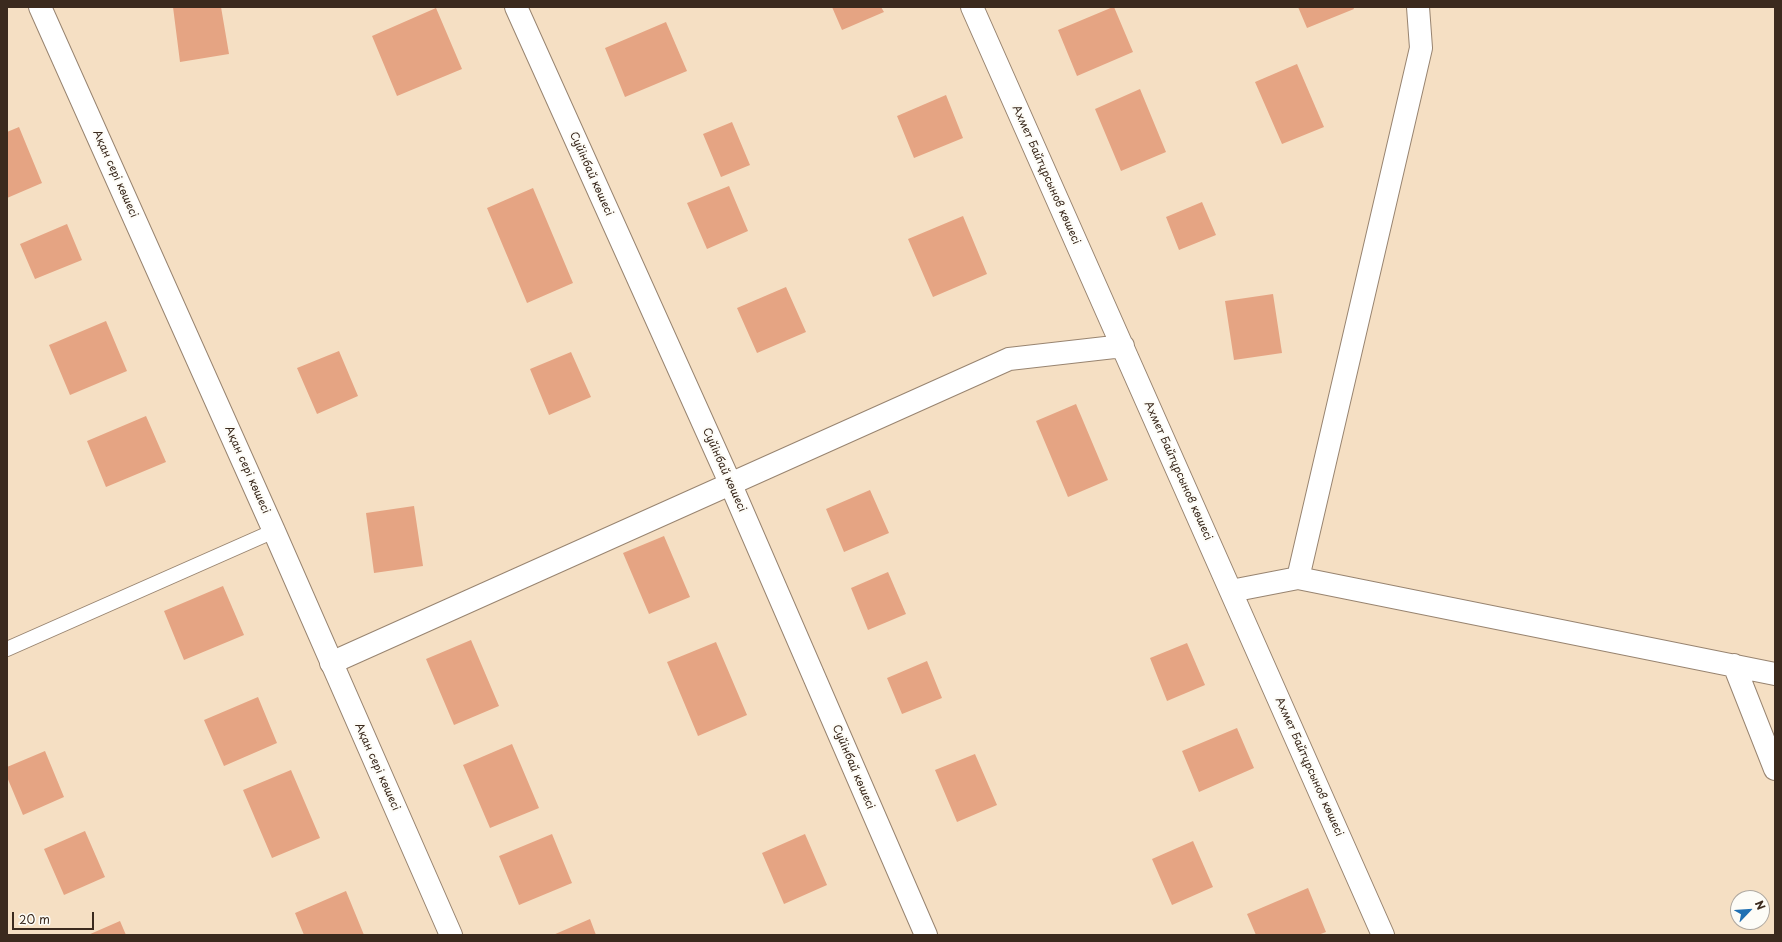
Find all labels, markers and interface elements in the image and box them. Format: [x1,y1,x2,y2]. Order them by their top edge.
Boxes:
street label: Ахмет Байтұрсынов көшесі [1009,103,1083,247]
street label: Ақан сері көшесі [90,128,140,220]
street label: Суйінбай көшесі [567,130,615,218]
street label: Ахмет Байтұрсынов көшесі [1141,399,1215,543]
street label: Ақан сері көшесі [222,424,272,516]
street label: Суйінбай көшесі [700,426,748,514]
street label: Ахмет Байтұрсынов көшесі [1272,695,1346,839]
street label: Ақан сері көшесі [352,721,402,813]
street label: Суйінбай көшесі [829,723,877,811]
north arrow [1730,890,1770,930]
text: N [1751,898,1770,913]
scale bar [14,904,96,930]
text: 20 m [19,910,50,928]

